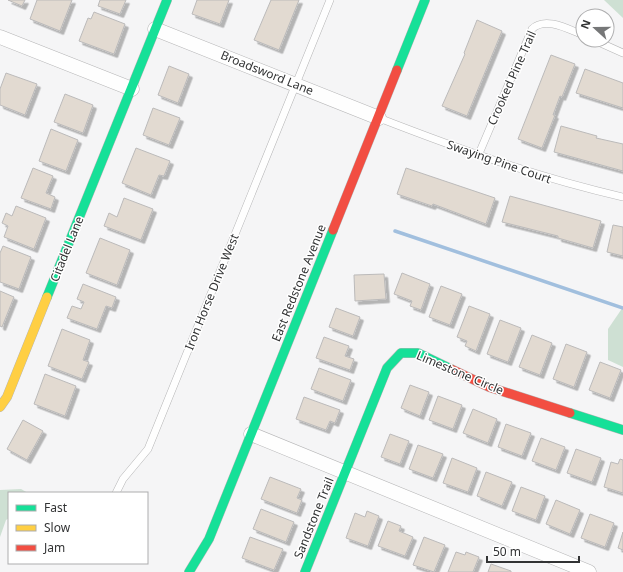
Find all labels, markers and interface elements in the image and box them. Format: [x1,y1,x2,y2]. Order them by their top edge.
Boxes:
north arrow [575,8,615,48]
text: N [577,17,594,31]
street label: Crooked Pine Trail [483,28,540,128]
street label: Broadsword Lane [218,46,316,99]
street label: Swaying Pine Court [445,136,554,188]
street label: Citadel Lane [46,213,87,284]
street label: East Redstone Avenue [267,221,330,344]
street label: Iron Horse Drive West [180,231,243,352]
street label: Limestone Circle [414,347,507,399]
street label: Sandstone Trail [289,475,338,561]
legend [8,492,148,564]
text: Fast [44,499,68,516]
text: Slow [44,519,71,536]
scale bar [487,538,579,564]
text: Jam [43,539,65,556]
text: 50 m [493,543,521,560]

